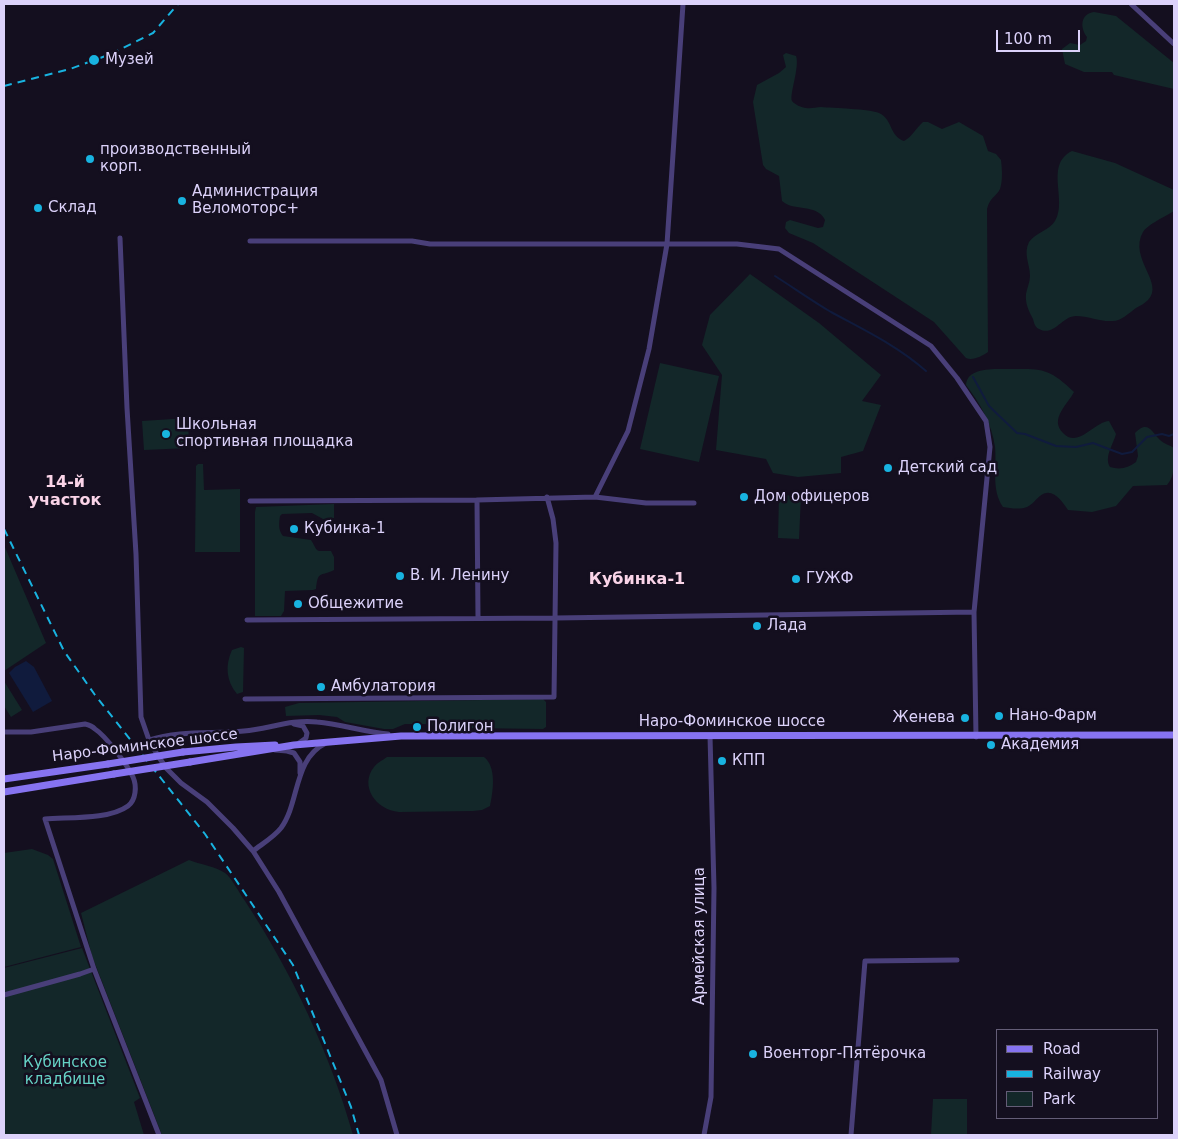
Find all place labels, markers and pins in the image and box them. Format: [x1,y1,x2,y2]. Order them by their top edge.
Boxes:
place label: Музей [105,51,154,69]
marker: Музей [87,53,101,67]
place label: производственный корп. [100,141,251,176]
marker: производственный корп. [84,153,96,165]
place label: Администрация Веломоторс+ [192,183,318,218]
marker: Администрация Веломоторс+ [176,195,188,207]
place label: Склад [48,199,97,217]
marker: Склад [32,202,44,214]
place label: Школьная спортивная площадка [176,416,353,451]
marker: Школьная спортивная площадка [160,428,172,440]
place label: Детский сад [898,459,997,477]
marker: Детский сад [882,462,894,474]
place label: Дом офицеров [754,488,870,506]
marker: Дом офицеров [738,491,750,503]
place label: Кубинка-1 [304,520,386,538]
marker: Кубинка-1 [288,523,300,535]
place label: В. И. Ленину [410,567,509,585]
marker: В. И. Ленину [394,570,406,582]
place label: ГУЖФ [806,570,853,588]
marker: ГУЖФ [790,573,802,585]
place label: Общежитие [308,595,403,613]
marker: Общежитие [292,598,304,610]
place label: Лада [767,617,807,635]
marker: Лада [751,620,763,632]
place label: Амбулатория [331,678,436,696]
marker: Амбулатория [315,681,327,693]
place label: Нано-Фарм [1009,707,1097,725]
place label: Женева [893,709,955,727]
marker: Нано-Фарм [993,710,1005,722]
marker: Женева [959,712,971,724]
place label: Полигон [427,718,494,736]
marker: Полигон [411,721,423,733]
place label: Академия [1001,736,1079,754]
marker: Академия [985,739,997,751]
place label: КПП [732,752,765,770]
marker: КПП [716,755,728,767]
place label: Военторг-Пятёрочка [763,1045,926,1063]
marker: Военторг-Пятёрочка [747,1048,759,1060]

